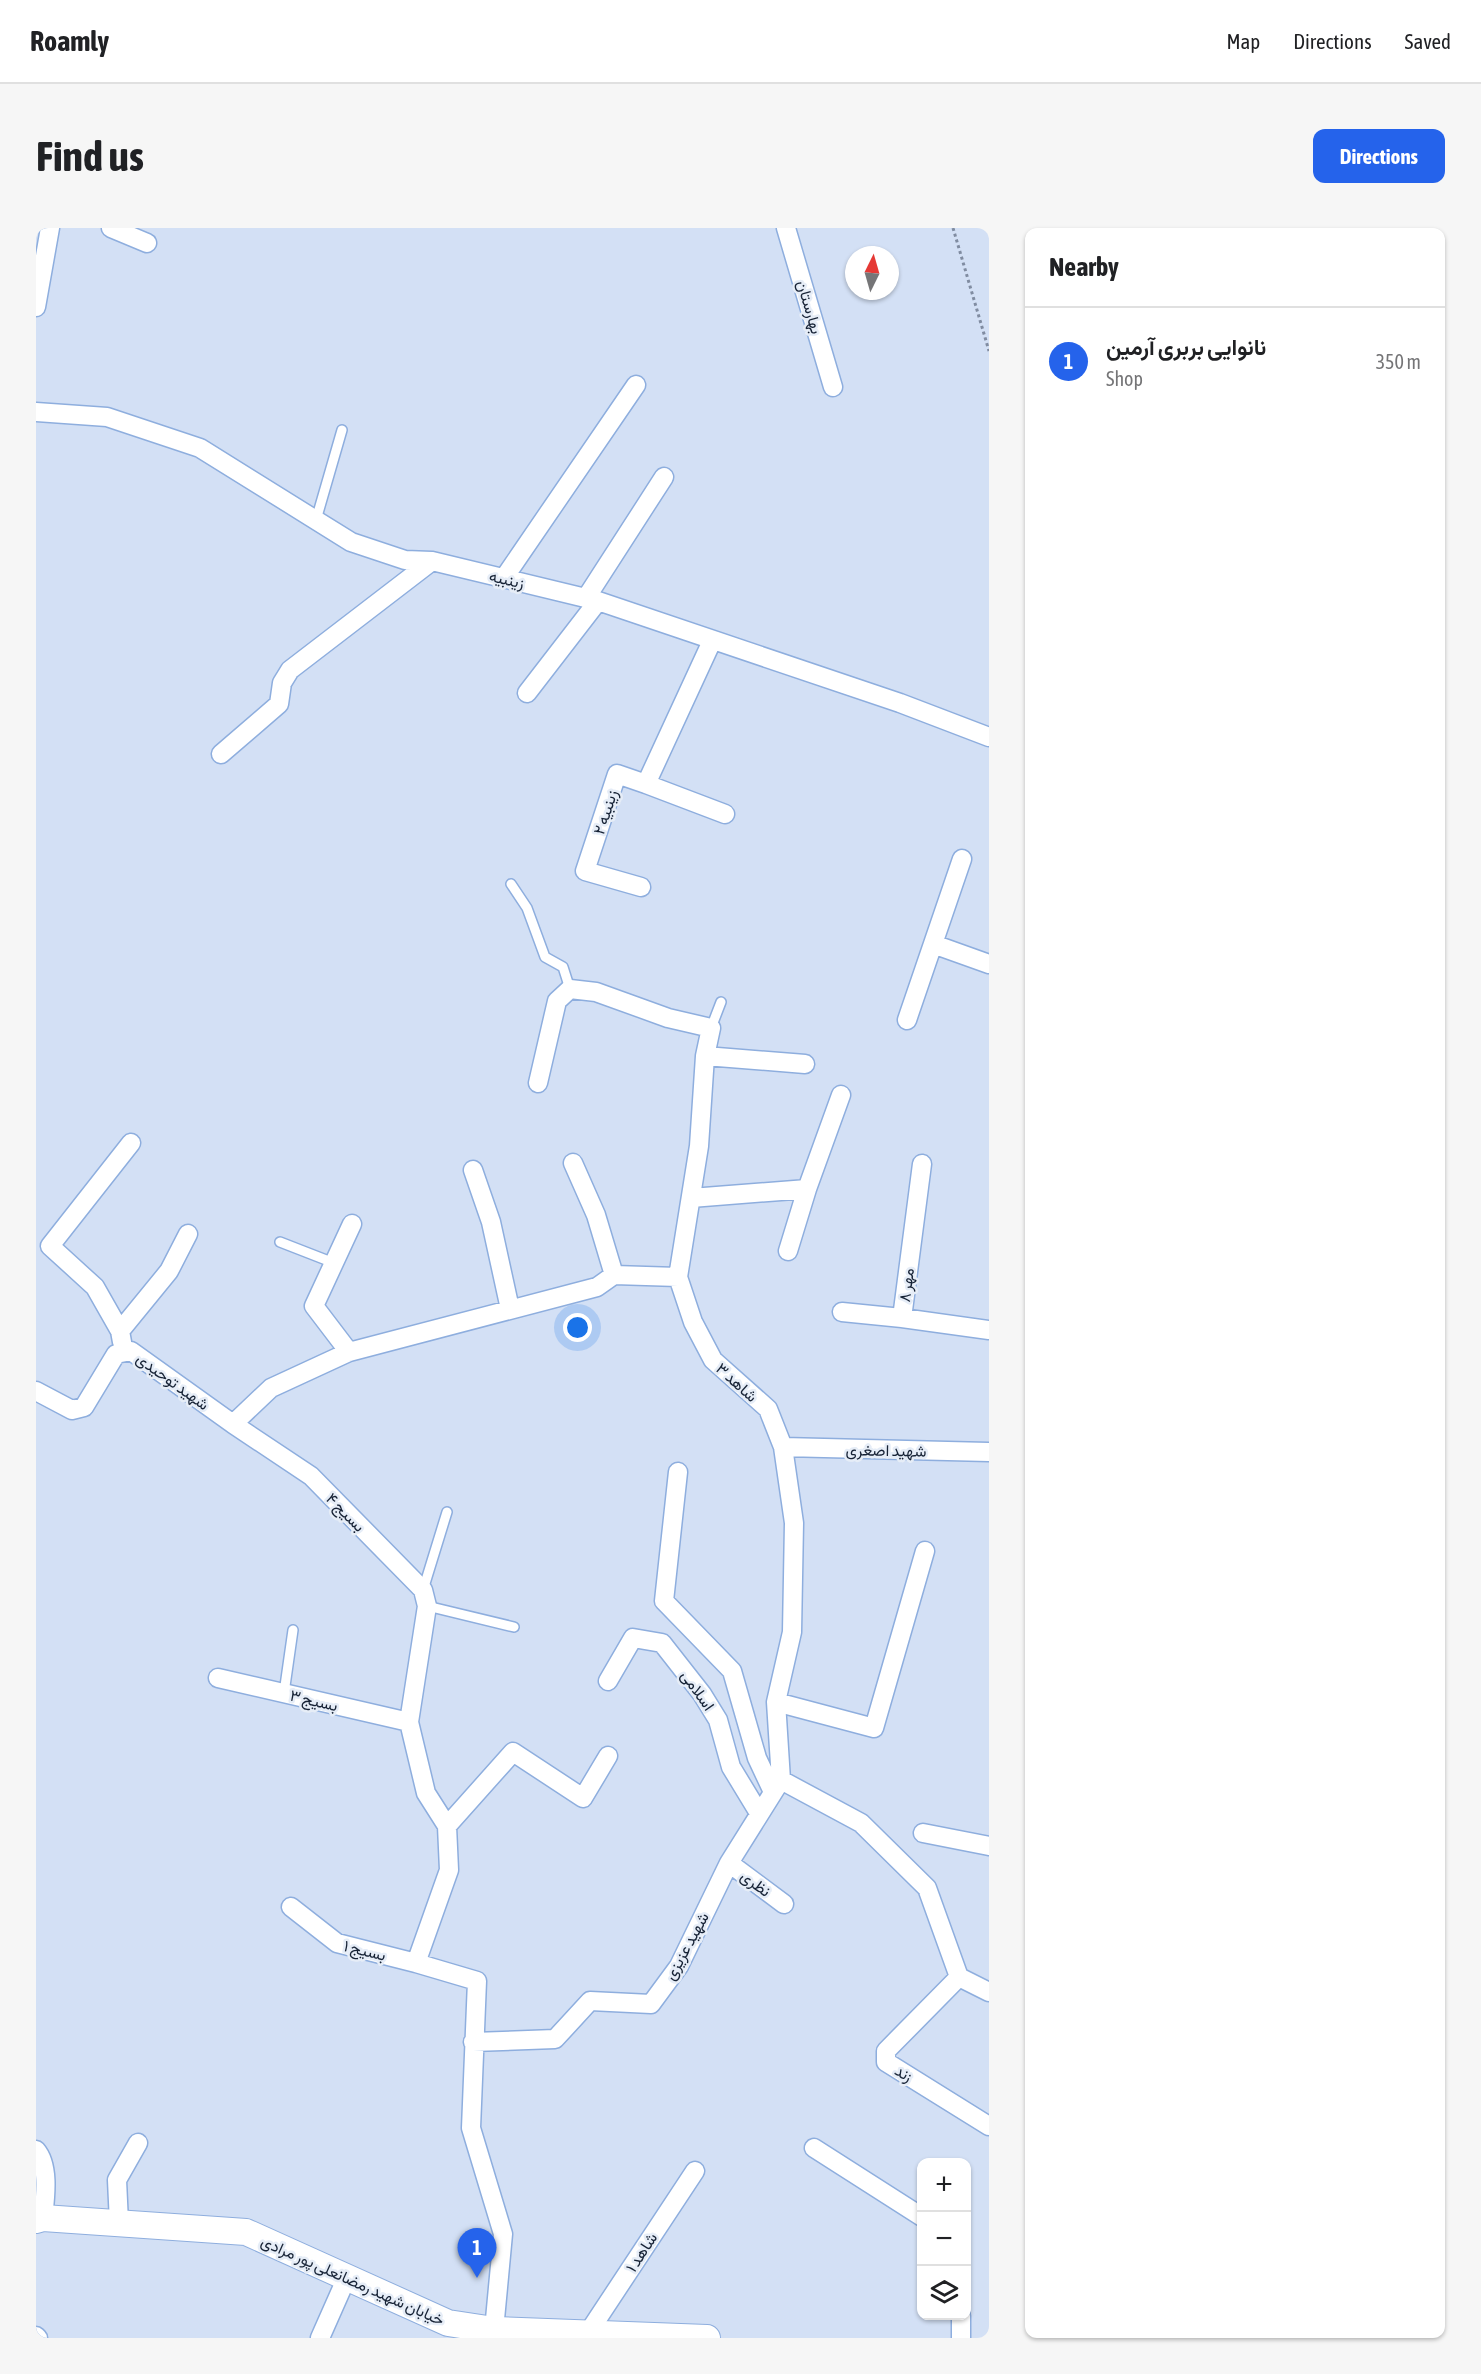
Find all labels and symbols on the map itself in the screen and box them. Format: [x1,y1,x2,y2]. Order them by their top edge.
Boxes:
north arrow [845,246,899,300]
street label: بهارستان [792,278,826,336]
street label: زینبیه [487,566,526,594]
street label: زینبیه ۲ [589,787,623,837]
street label: مهر ۸ [895,1267,919,1303]
your location [563,1313,592,1342]
street label: شهید توحیدی [132,1349,213,1415]
street label: شاهد ۳ [713,1359,761,1405]
street label: شهید اصغری [845,1440,927,1462]
street label: بسیج ۴ [321,1489,369,1537]
street label: اسلامی [676,1666,718,1715]
street label: بسیج ۳ [288,1686,340,1717]
street label: نظری [736,1866,775,1902]
street label: شهید عزیزی [660,1909,714,1984]
street label: بسیج ۱ [341,1936,388,1967]
street label: زند [891,2061,916,2087]
pin: 1 [458,2228,496,2278]
street label: شاهد ۱ [622,2229,660,2275]
street label: خیابان شهید رمضانعلی پور مرادی [257,2231,448,2331]

